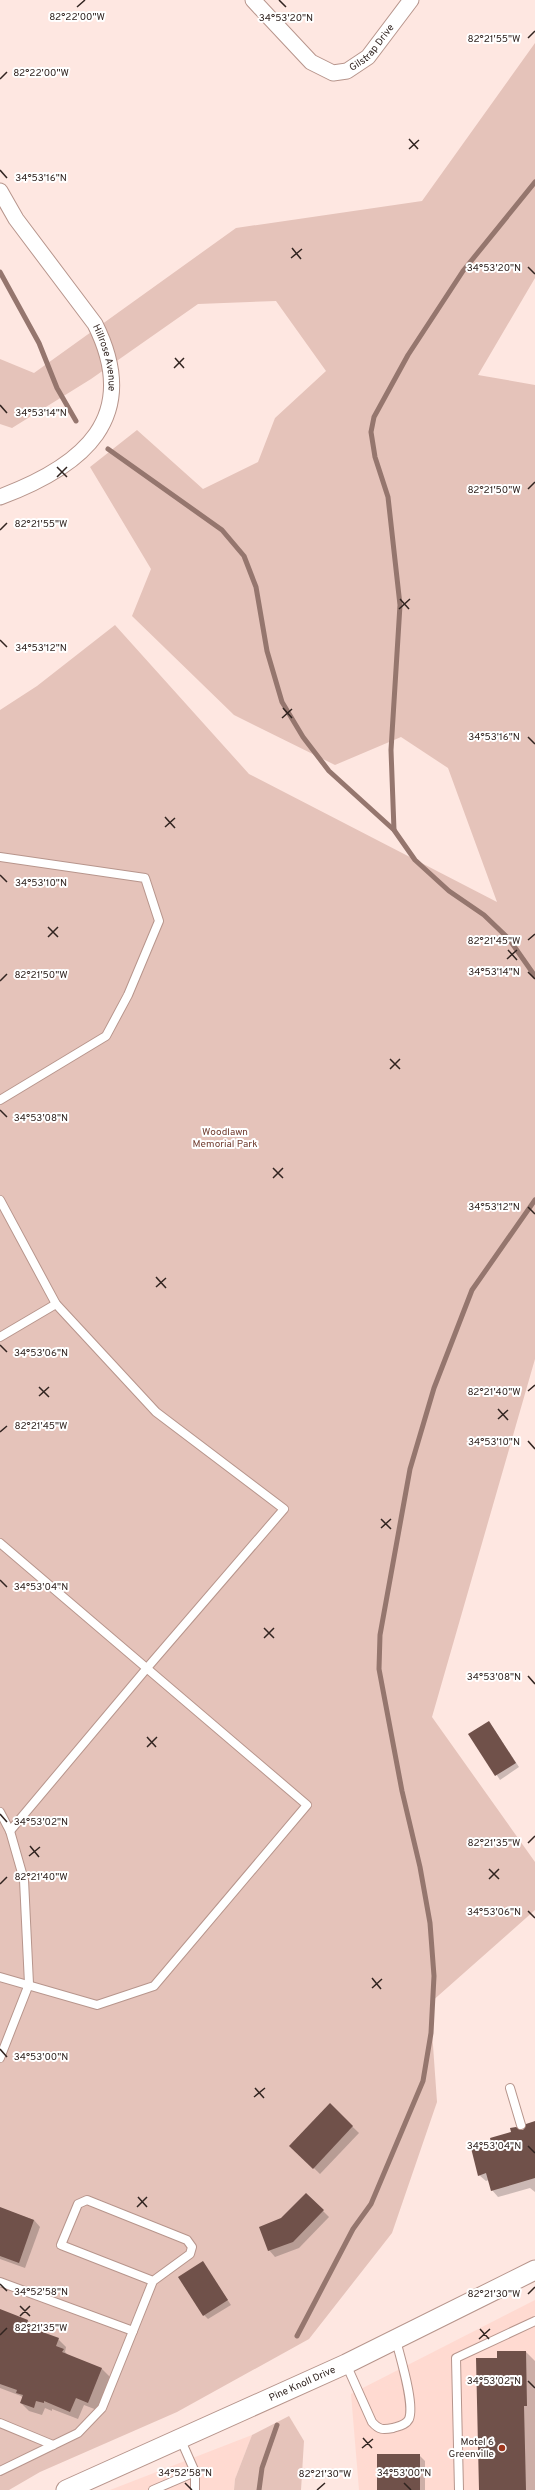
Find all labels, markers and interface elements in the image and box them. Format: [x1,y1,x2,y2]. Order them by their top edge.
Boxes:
text: 82°22'00"W [49,11,105,24]
text: 34°53'20"N [259,12,313,25]
street label: Gilstrap Drive [347,21,397,74]
text: 82°21'55"W [468,33,520,46]
text: 82°22'00"W [13,67,69,80]
text: 34°53'16"N [15,172,67,185]
text: 34°53'20"N [467,262,521,275]
street label: Hillrose Avenue [90,322,118,392]
text: 34°53'14"N [15,407,67,420]
text: 82°21'50"W [467,484,521,497]
text: 82°21'55"W [15,518,67,531]
text: 34°53'12"N [15,642,67,655]
text: 34°53'16"N [468,731,520,744]
text: 34°53'10"N [15,877,67,890]
text: 82°21'45"W [468,935,520,948]
text: 34°53'14"N [468,966,520,979]
text: 82°21'50"W [14,969,68,982]
text: 34°53'08"N [14,1112,68,1125]
park label: Woodlawn Memorial Park [193,1126,257,1151]
text: 34°53'12"N [468,1201,520,1214]
text: 34°53'06"N [14,1347,68,1360]
text: 82°21'40"W [467,1386,521,1399]
text: 82°21'45"W [15,1420,67,1433]
text: 34°53'10"N [468,1436,520,1449]
text: 34°53'04"N [14,1581,68,1594]
text: 34°53'08"N [467,1671,521,1684]
text: 34°53'02"N [14,1816,68,1829]
text: 82°21'35"W [468,1837,520,1850]
text: 82°21'40"W [14,1871,68,1884]
text: 34°53'06"N [467,1906,521,1919]
text: 34°53'00"N [14,2051,68,2064]
text: 34°53'04"N [467,2140,521,2153]
text: 34°52'58"N [14,2286,68,2299]
text: 82°21'30"W [468,2288,520,2301]
text: 82°21'35"W [15,2322,67,2335]
street label: Pine Knoll Drive [267,2363,338,2404]
text: 34°53'02"N [467,2375,521,2388]
place label: Motel 6 Greenville [449,2436,494,2461]
marker: Motel 6 Greenville [497,2443,507,2453]
text: 34°52'58"N [158,2467,212,2480]
text: 34°53'00"N [377,2467,431,2480]
text: 82°21'30"W [299,2468,351,2481]

